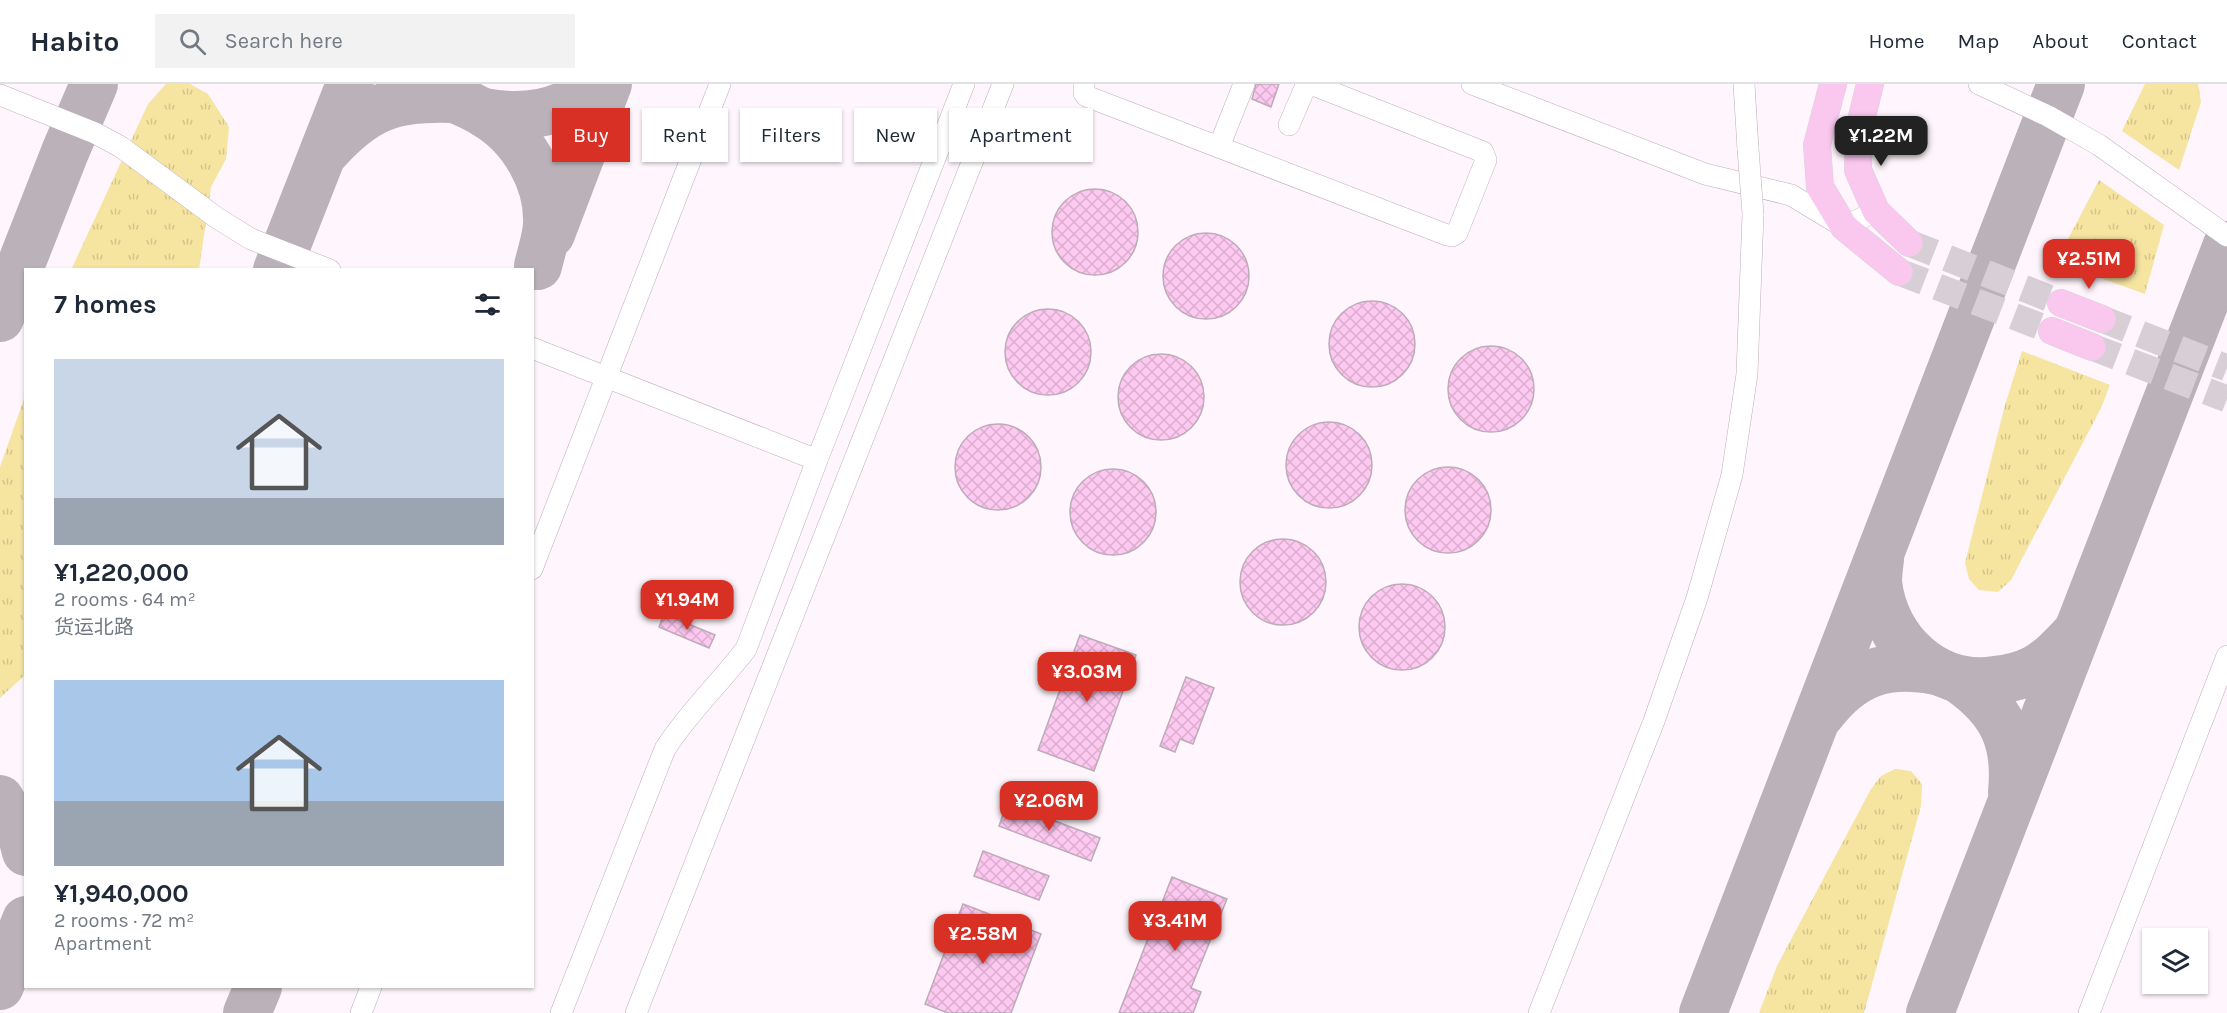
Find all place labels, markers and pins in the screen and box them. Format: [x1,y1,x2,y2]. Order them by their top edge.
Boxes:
pin: ¥1.22M [1832,116,1930,167]
pin: ¥2.51M [2040,239,2138,290]
pin: ¥1.94M [638,580,736,631]
pin: ¥3.03M [1038,652,1136,703]
pin: ¥2.06M [1000,781,1098,832]
pin: ¥3.41M [1126,901,1224,952]
pin: ¥2.58M [934,914,1032,965]

